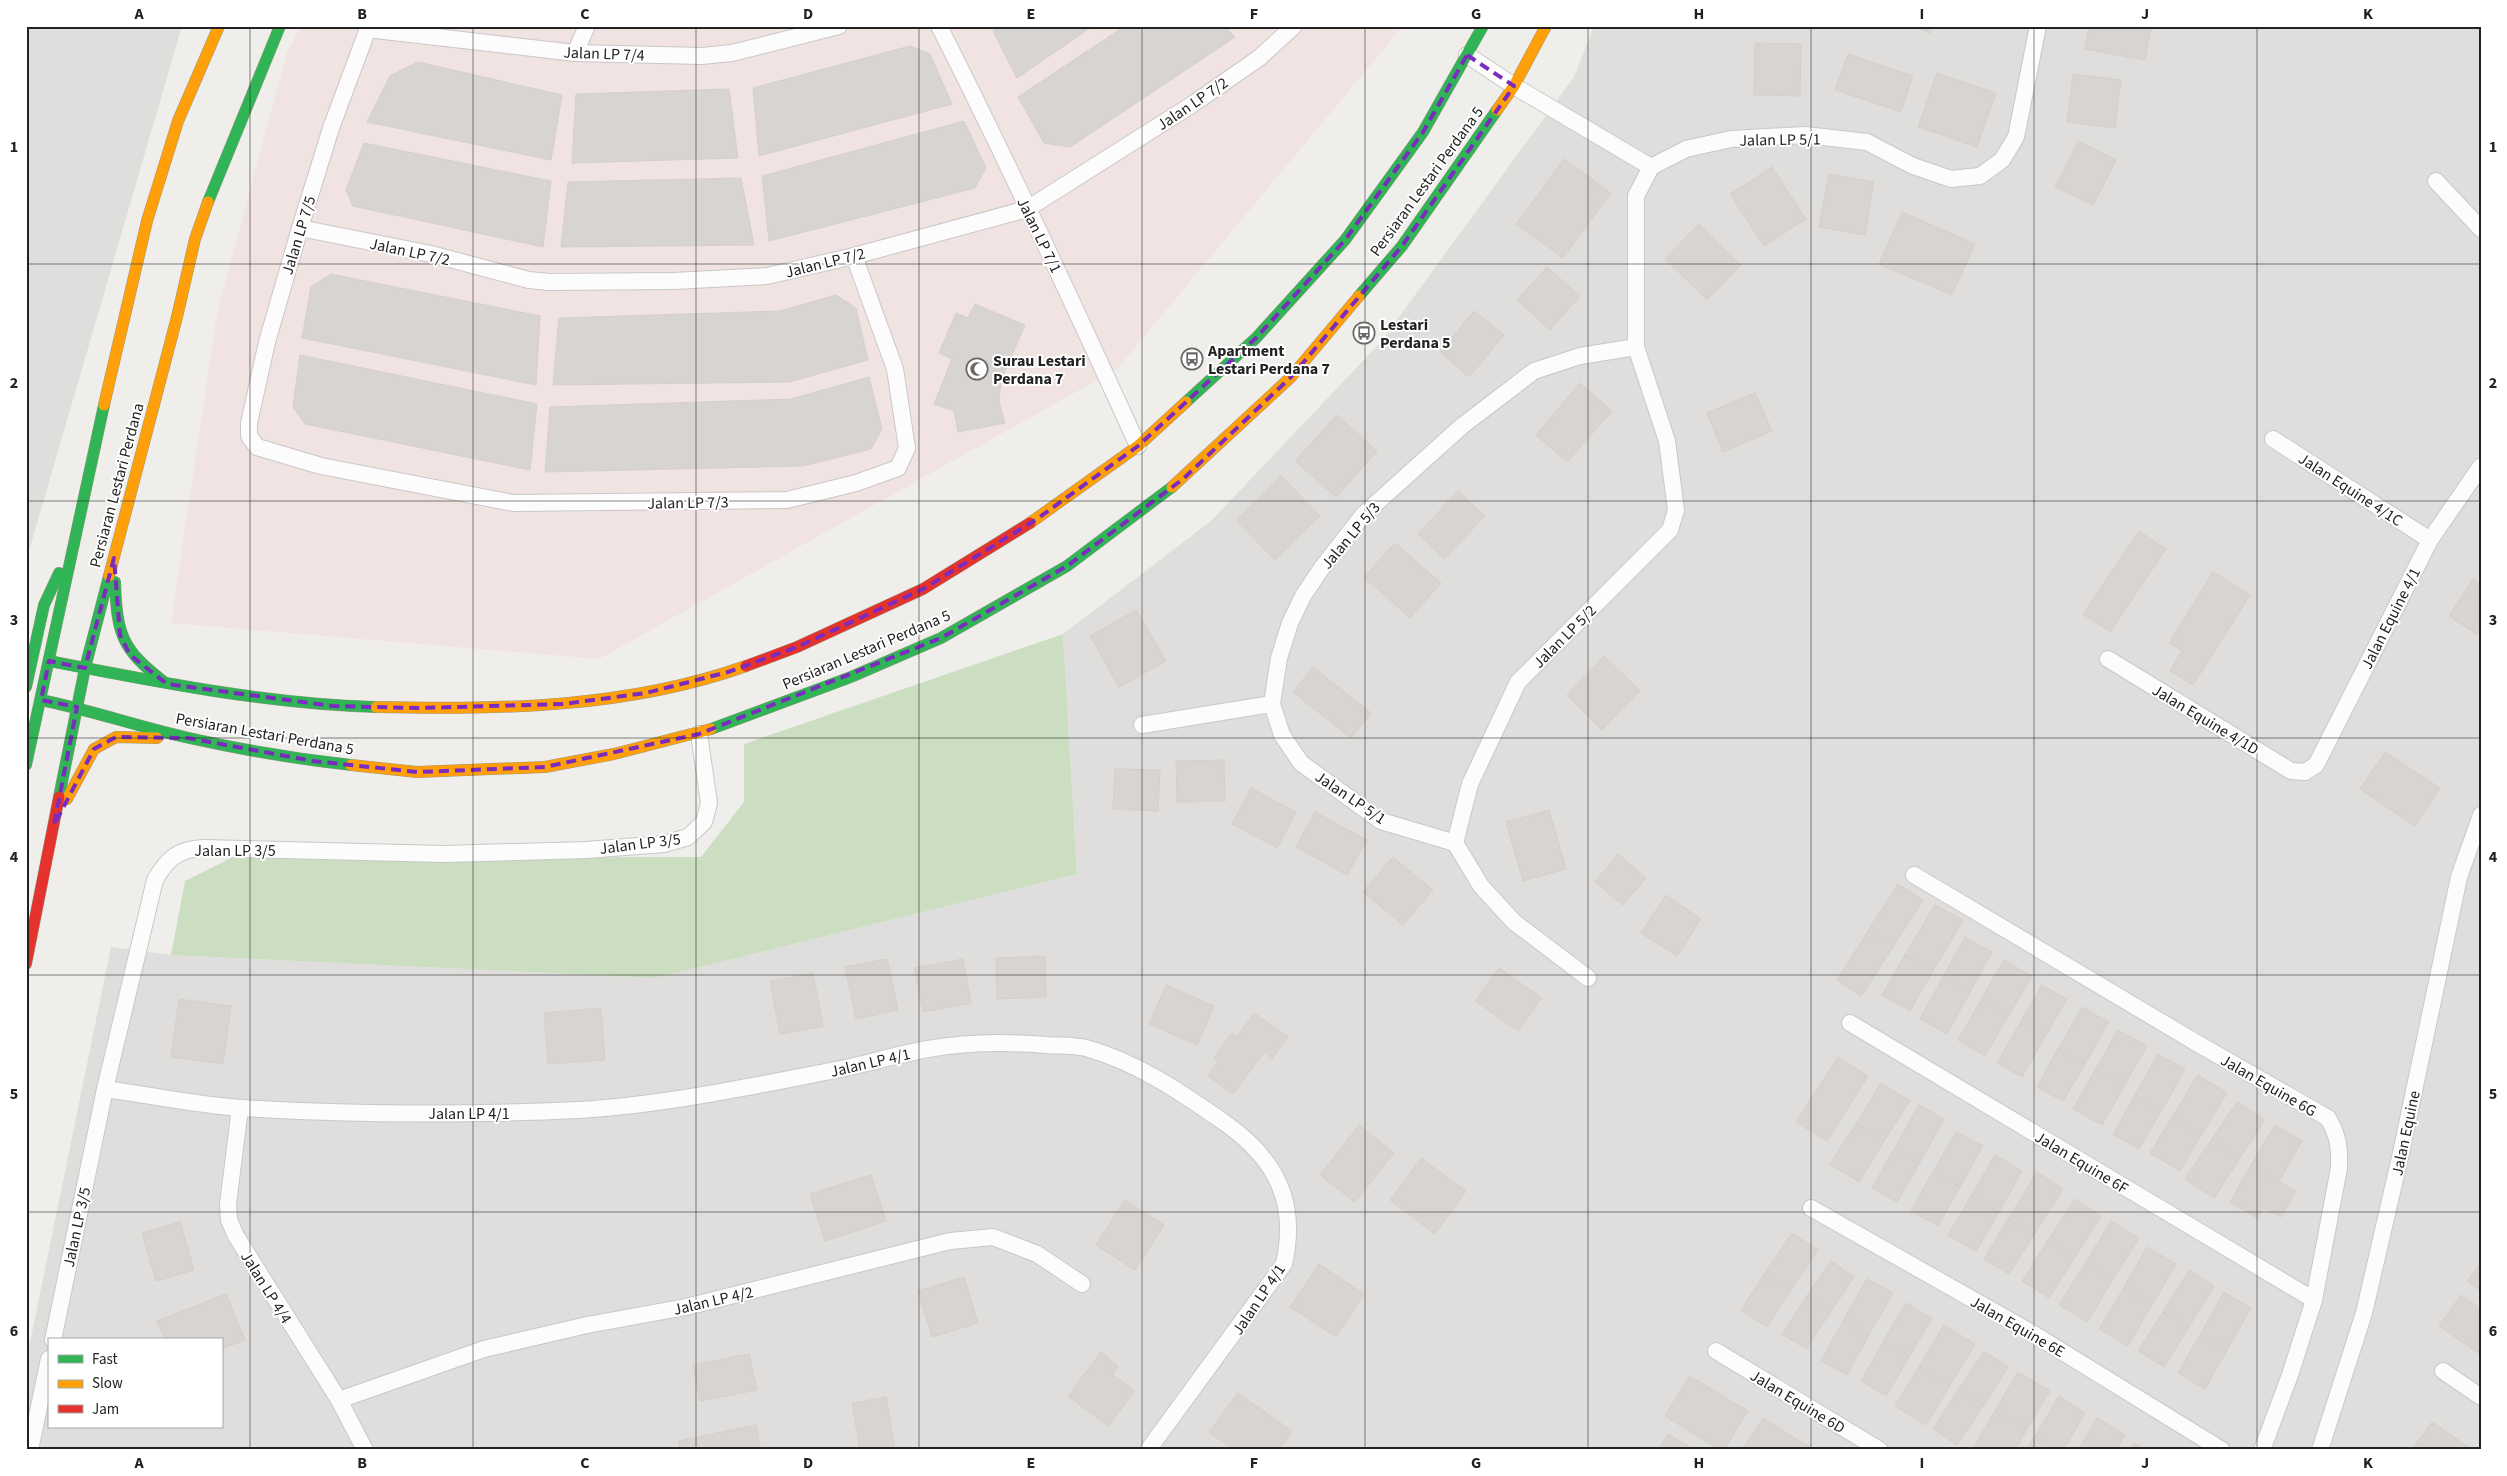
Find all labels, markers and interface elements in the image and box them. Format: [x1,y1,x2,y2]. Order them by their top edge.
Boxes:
text: A [133,3,144,25]
text: B [357,3,367,25]
text: C [580,3,590,25]
text: D [803,3,813,25]
text: E [1027,3,1035,25]
text: F [1250,3,1258,25]
text: G [1471,3,1481,25]
text: H [1694,3,1704,25]
text: I [1920,3,1924,25]
text: J [2141,3,2149,25]
text: K [2363,3,2373,25]
street label: Jalan LP 7/4 [563,42,645,66]
street label: Jalan LP 7/2 [1153,72,1232,136]
street label: Persiaran Lestari Perdana 5 [1365,102,1489,261]
street label: Jalan LP 5/1 [1739,128,1821,152]
text: 1 [10,136,18,158]
text: 1 [2489,136,2497,158]
street label: Jalan LP 7/5 [277,193,321,277]
street label: Jalan LP 7/1 [1011,194,1067,277]
street label: Jalan LP 7/2 [368,233,452,271]
street label: Jalan LP 7/2 [783,242,867,283]
place label: Lestari Perdana 5 [1380,314,1451,354]
bus stop icon: Lestari Perdana 5 [1352,321,1376,345]
place label: Apartment Lestari Perdana 7 [1207,340,1330,380]
bus stop icon: Apartment Lestari Perdana 7 [1180,347,1204,371]
place label: Surau Lestari Perdana 7 [993,350,1086,390]
mosque icon: Surau Lestari Perdana 7 [965,357,989,381]
text: 2 [10,372,18,394]
text: 2 [2489,372,2497,394]
street label: Persiaran Lestari Perdana [84,401,150,570]
street label: Jalan Equine 4/1C [2294,448,2407,532]
street label: Jalan LP 7/3 [647,491,729,515]
street label: Jalan LP 5/3 [1316,497,1385,574]
street label: Jalan Equine 4/1 [2356,564,2426,673]
street label: Jalan LP 5/2 [1528,600,1601,673]
street label: Persiaran Lestari Perdana 5 [779,604,954,695]
text: 3 [10,609,18,631]
text: 3 [2489,609,2497,631]
street label: Jalan Equine 4/1D [2148,679,2263,760]
street label: Persiaran Lestari Perdana 5 [174,707,356,761]
street label: Jalan LP 5/1 [1311,766,1390,830]
street label: Jalan LP 3/5 [598,828,682,860]
street label: Jalan LP 3/5 [194,840,276,862]
text: 4 [10,846,19,868]
text: 4 [2489,846,2498,868]
street label: Jalan LP 4/1 [828,1043,912,1083]
street label: Jalan Equine 6G [2217,1050,2320,1122]
text: 5 [10,1083,18,1105]
text: 5 [2489,1083,2497,1105]
street label: Jalan Equine [2386,1089,2426,1178]
street label: Jalan LP 4/1 [428,1103,510,1125]
street label: Jalan Equine 6F [2031,1126,2132,1199]
street label: Jalan LP 3/5 [58,1185,96,1269]
street label: Jalan LP 4/4 [235,1247,297,1328]
street label: Jalan LP 4/1 [1227,1260,1291,1339]
street label: Jalan LP 4/2 [671,1281,755,1321]
street label: Jalan Equine 6E [1966,1291,2069,1363]
text: 6 [10,1320,18,1342]
text: 6 [2489,1320,2497,1342]
legend [48,1338,222,1428]
text: Fast [92,1349,118,1370]
street label: Jalan Equine 6D [1746,1365,1849,1439]
text: Slow [92,1373,123,1394]
text: Jam [92,1399,119,1420]
text: A [133,1452,144,1474]
text: B [357,1452,367,1474]
text: C [580,1452,590,1474]
text: D [803,1452,813,1474]
text: E [1027,1452,1035,1474]
text: F [1250,1452,1258,1474]
text: G [1471,1452,1481,1474]
text: H [1694,1452,1704,1474]
text: I [1920,1452,1924,1474]
text: J [2141,1452,2149,1474]
text: K [2363,1452,2373,1474]

